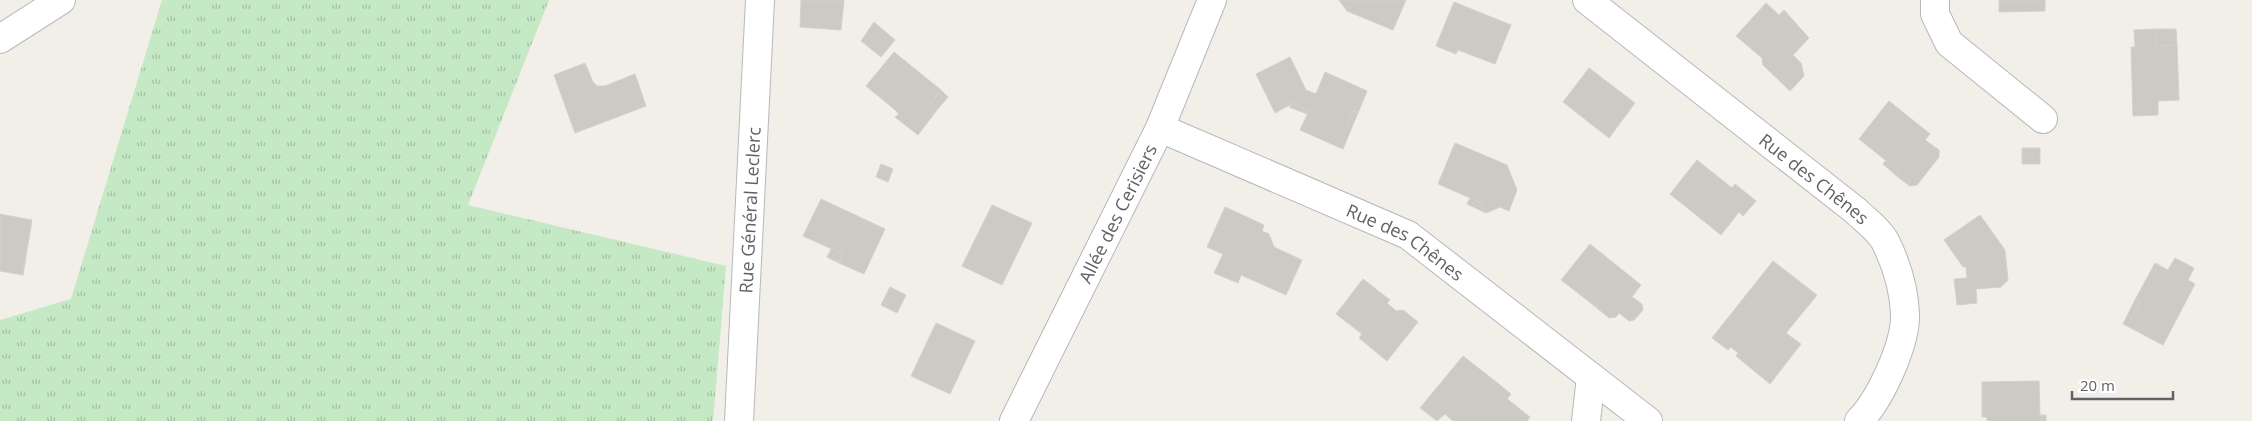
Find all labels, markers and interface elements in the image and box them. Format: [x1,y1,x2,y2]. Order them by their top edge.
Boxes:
street label: Rue Général Leclerc [733,126,766,294]
street label: Rue des Chênes [1754,128,1874,229]
street label: Allée des Cerisiers [1073,140,1162,287]
street label: Rue des Chênes [1343,198,1469,286]
scale bar [2072,368,2173,400]
text: 20 m [2080,375,2115,395]

